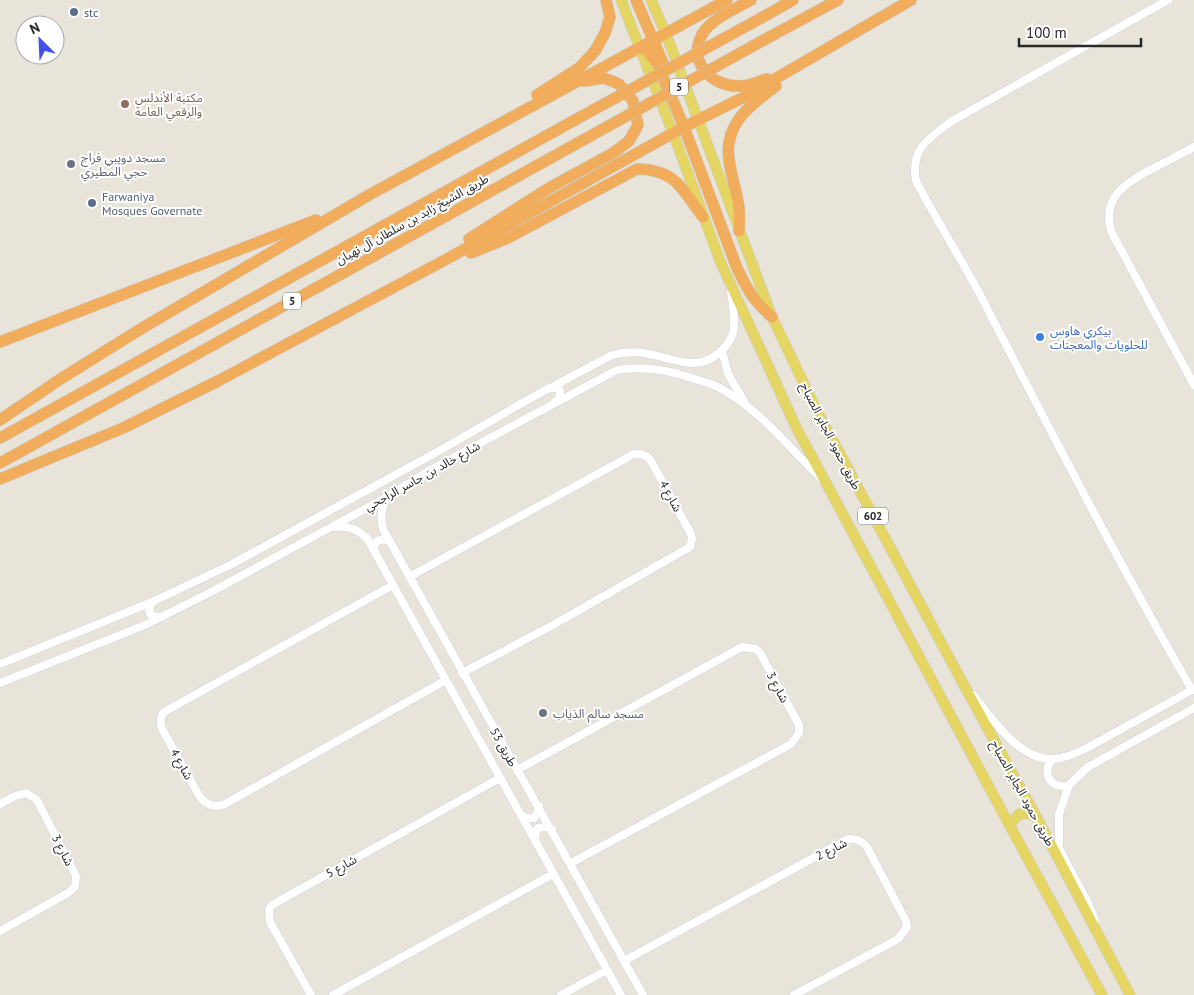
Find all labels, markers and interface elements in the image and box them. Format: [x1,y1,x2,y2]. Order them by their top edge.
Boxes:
place label: stc [84,5,99,20]
marker: stc [68,6,80,18]
north arrow [15,15,65,65]
scale bar [1019,15,1142,47]
text: N [27,18,43,38]
text: 100 m [1026,23,1067,42]
road number: 5 [670,78,688,95]
place label: مكتبة الأندلس والرقعي العامة [135,90,203,121]
marker: مكتبة الأندلس والرقعي العامة [119,98,131,110]
place label: مسجد دويبي فراج حجي المطيري [81,150,166,181]
marker: مسجد دويبي فراج حجي المطيري [65,158,77,170]
street label: طريق الشيخ زايد بن سلطان آل نهيان [333,171,492,269]
place label: Farwaniya Mosques Governate [102,189,202,218]
marker: Farwaniya Mosques Governate [86,197,98,209]
road number: 5 [283,292,301,310]
place label: بيكري هاوس للحلويات والمعجنات [1050,323,1148,352]
marker: بيكري هاوس للحلويات والمعجنات [1034,331,1046,343]
street label: طريق حمود الجابر الصباح [796,380,865,493]
street label: شارع خالد بن جاسر الراجحي [362,438,484,516]
street label: شارع 4 [655,478,685,515]
road number: 602 [858,508,888,524]
street label: شارع 3 [762,669,792,706]
place label: مسجد سالم الذياب [553,706,644,723]
marker: مسجد سالم الذياب [537,707,549,719]
street label: طريق 53 [486,725,521,770]
street label: طريق حمود الجابر الصباح [986,738,1058,849]
street label: شارع 4 [166,746,197,783]
street label: شارع 3 [47,832,77,869]
street label: شارع 2 [813,835,850,865]
street label: شارع 5 [323,851,360,882]

